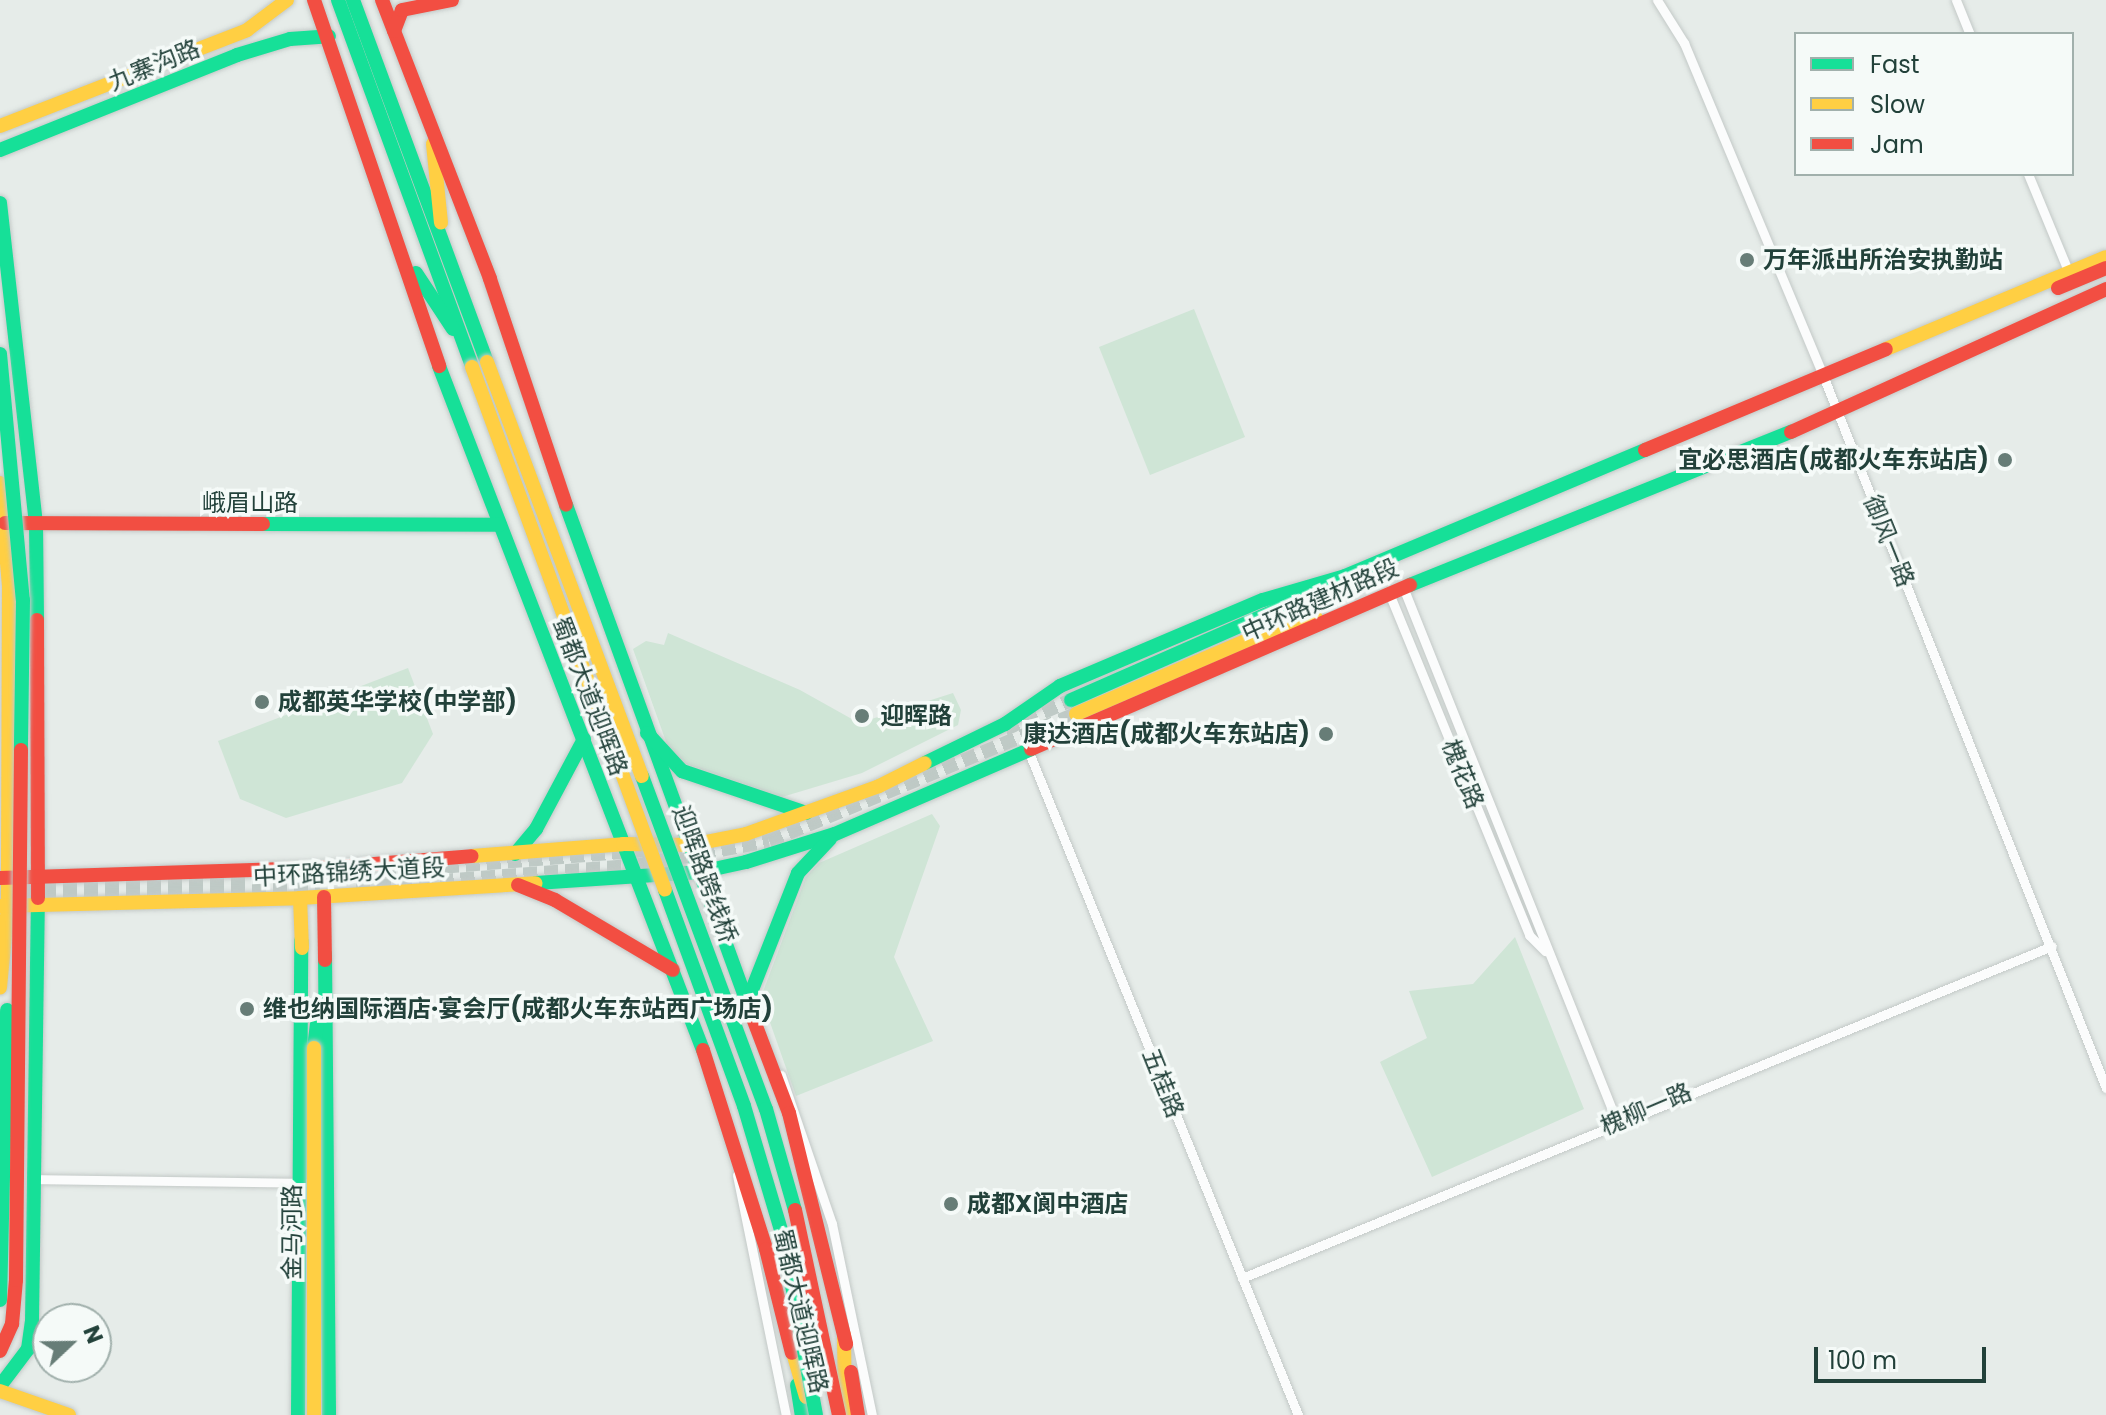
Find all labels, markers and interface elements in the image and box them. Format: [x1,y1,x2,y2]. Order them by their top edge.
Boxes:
legend [1794,32,2074,176]
street label: 九寨沟路 [104,34,204,96]
text: Fast [1870,48,1920,81]
text: Slow [1870,88,1925,121]
text: Jam [1870,128,1924,161]
place label: 万年派出所治安执勤站 [1763,246,2003,274]
marker: 万年派出所治安执勤站 [1738,251,1756,269]
place label: 宜必思酒店(成都火车东站店) [1678,446,1989,474]
marker: 宜必思酒店(成都火车东站店) [1996,451,2014,469]
street label: 峨眉山路 [202,489,298,517]
street label: 御风一路 [1858,491,1920,591]
street label: 中环路建材路段 [1237,553,1403,647]
street label: 蜀都大道迎晖路 [546,612,634,780]
place label: 成都英华学校(中学部) [278,688,517,716]
marker: 成都英华学校(中学部) [253,693,271,711]
place label: 迎晖路 [880,702,952,730]
marker: 迎晖路 [851,705,873,727]
place label: 康达酒店(成都火车东站店) [1023,720,1310,748]
marker: 康达酒店(成都火车东站店) [1317,725,1335,743]
street label: 槐花路 [1436,735,1490,813]
street label: 迎晖路跨线桥 [667,801,743,947]
street label: 中环路锦绣大道段 [252,853,446,891]
place label: 维也纳国际酒店·宴会厅(成都火车东站西广场店) [263,995,773,1023]
marker: 维也纳国际酒店·宴会厅(成都火车东站西广场店) [238,1000,256,1018]
street label: 五桂路 [1136,1044,1190,1122]
street label: 槐柳一路 [1596,1077,1696,1141]
street label: 金马河路 [278,1184,306,1280]
place label: 成都X阆中酒店 [967,1190,1128,1218]
marker: 成都X阆中酒店 [942,1195,960,1213]
street label: 蜀都大道迎晖路 [768,1226,834,1396]
north arrow [32,1303,112,1383]
text: N [75,1321,110,1348]
scale bar [1818,1331,1990,1381]
text: 100 m [1828,1344,1897,1377]

